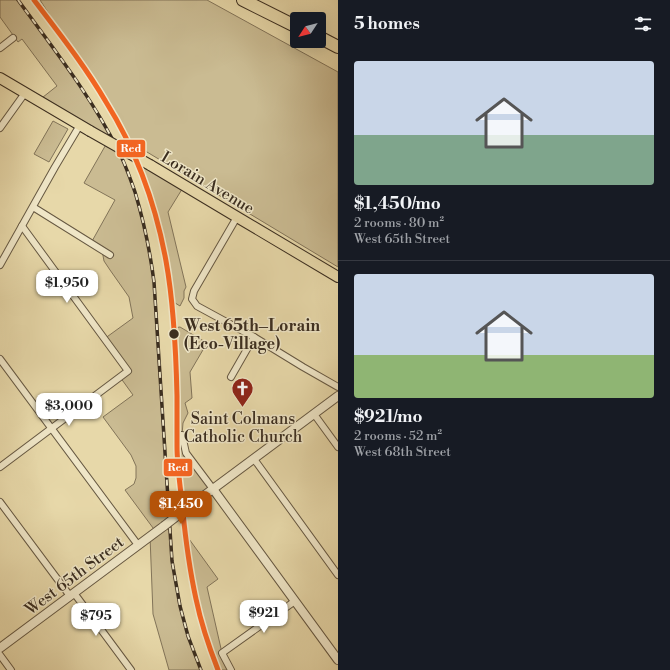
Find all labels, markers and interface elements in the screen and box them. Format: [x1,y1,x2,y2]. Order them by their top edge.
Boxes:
north arrow [290,12,326,48]
map controls [290,12,326,48]
text: 5 homes [354,13,420,35]
icon: filters [632,13,654,35]
icon: home [468,87,540,159]
line badge: Red [116,139,146,158]
text: Red [121,142,141,156]
street label: Lorain Avenue [157,147,258,219]
text: $1,450/mo [354,193,441,215]
text: 2 rooms · 80 m² [354,215,444,231]
text: West 65th Street [354,231,450,247]
pin: $1,950 [34,270,100,304]
text: $1,950 [45,275,89,291]
icon: home [468,300,540,372]
place label: West 65th–Lorain (Eco-Village) [183,316,320,354]
marker: West 65th–Lorain (Eco-Village) [167,327,181,341]
church icon: Saint Colmans Catholic Church [230,375,256,408]
pin: $3,000 [36,393,102,427]
text: $3,000 [45,398,93,414]
text: $921/mo [354,406,423,428]
place label: Saint Colmans Catholic Church [184,409,303,447]
text: 2 rooms · 52 m² [354,428,442,444]
text: West 68th Street [354,444,451,460]
line badge: Red [163,458,193,477]
text: Red [168,461,188,475]
pin: $1,450 [148,491,214,525]
text: $1,450 [159,496,203,512]
street label: West 65th Street [21,532,128,620]
pin: $921 [240,600,288,634]
pin: $795 [72,603,120,637]
text: $921 [249,605,279,621]
text: $795 [80,608,112,624]

